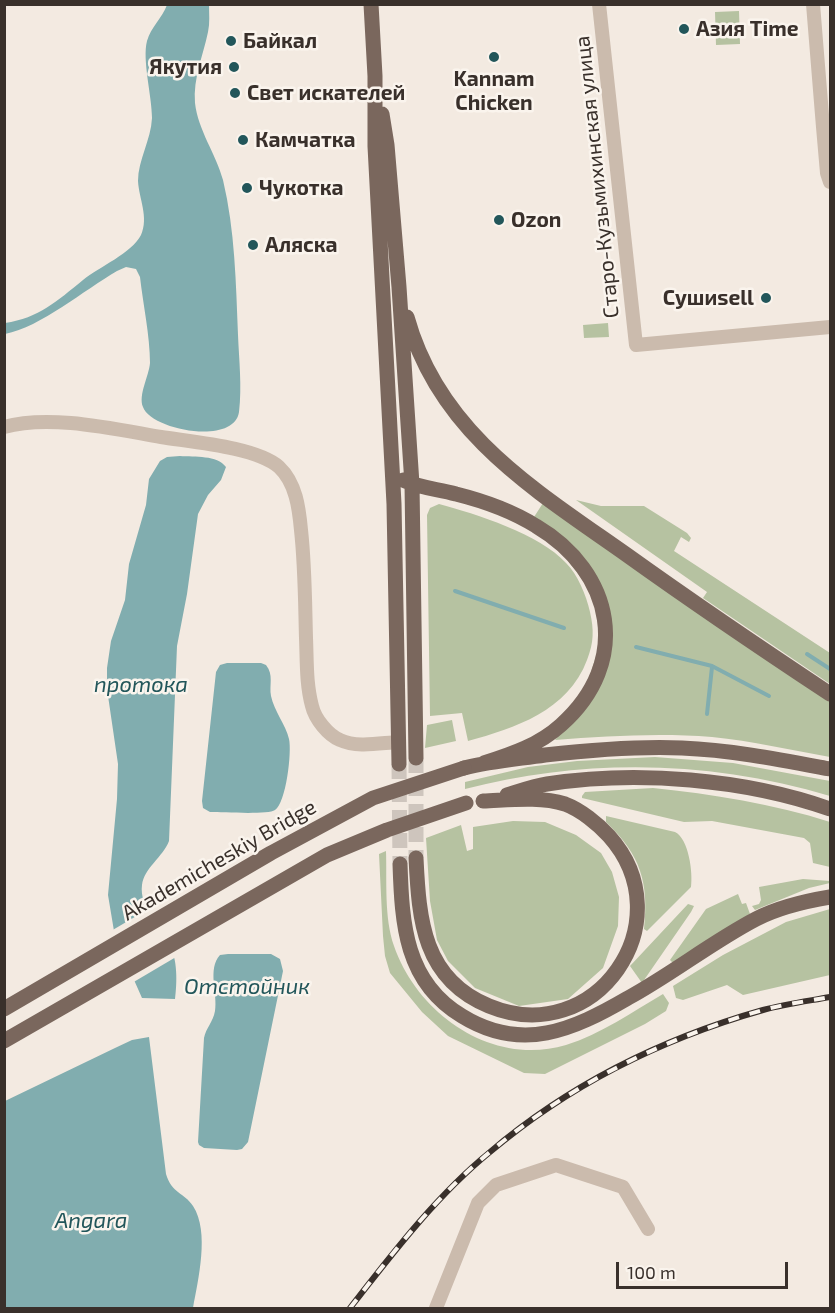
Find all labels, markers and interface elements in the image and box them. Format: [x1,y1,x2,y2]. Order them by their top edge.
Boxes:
place label: Азия Time [696,16,799,42]
marker: Азия Time [677,22,691,36]
place label: Байкал [243,28,317,54]
marker: Байкал [224,34,238,48]
street label: Старо-Кузьмихинская улица [570,35,624,319]
marker: Kannam Chicken [487,50,501,64]
place label: Якутия [149,54,222,80]
marker: Якутия [227,60,241,74]
place label: Kannam Chicken [454,66,534,116]
place label: Свет искателей [247,80,405,106]
marker: Свет искателей [228,86,242,100]
place label: Камчатка [255,127,356,153]
marker: Камчатка [236,133,250,147]
place label: Чукотка [259,175,344,201]
marker: Чукотка [240,181,254,195]
place label: Ozon [511,207,561,233]
marker: Ozon [492,213,506,227]
place label: Аляска [265,232,338,258]
marker: Аляска [246,238,260,252]
place label: Сушиsell [663,285,754,311]
marker: Сушиsell [759,291,773,305]
water label: протока [94,672,188,698]
street label: Akademicheskiy Bridge [117,794,321,926]
water label: Отстойник [184,974,310,1000]
water label: Angara [55,1208,127,1234]
scale bar [619,1250,792,1288]
text: 100 m [627,1261,676,1283]

